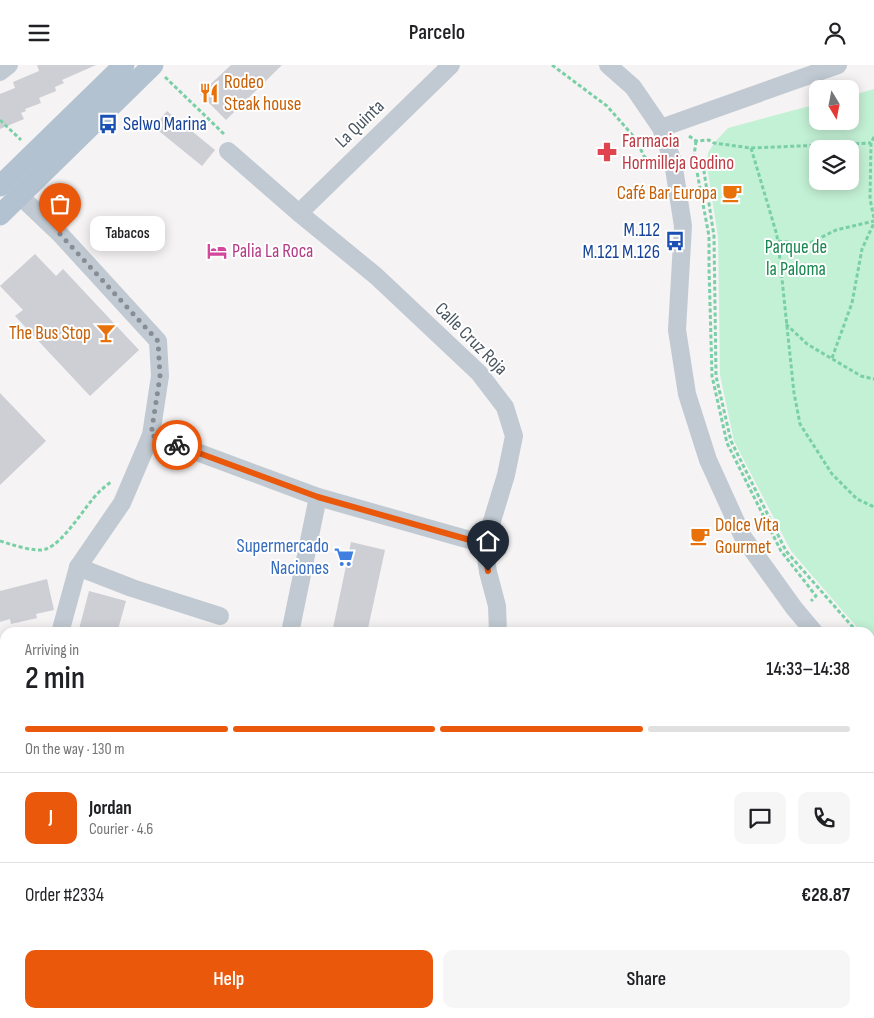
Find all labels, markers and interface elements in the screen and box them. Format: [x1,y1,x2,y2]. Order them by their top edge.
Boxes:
icon: menu [25,19,53,47]
text: Parcelo [409,19,465,46]
icon: person [821,19,849,47]
place label: Rodeo Steak house [224,71,301,116]
north arrow [809,80,859,130]
map controls [809,80,859,190]
restaurant icon: Rodeo Steak house [198,82,220,104]
street label: La Quinta [331,95,389,153]
bus stop icon: Selwo Marina [97,113,119,135]
place label: Selwo Marina [123,113,207,136]
place label: Farmacia Hormilleja Godino [622,130,734,175]
button: layers [809,140,859,190]
pharmacy icon: Farmacia Hormilleja Godino [596,141,618,163]
place label: Café Bar Europa [617,182,717,205]
cafe icon: Café Bar Europa [721,182,743,204]
pin [39,183,81,234]
icon: bag [46,190,74,218]
callout: Tabacos [90,217,165,251]
place label: M.112 M.121 M.126 [582,219,660,264]
text: Tabacos [105,224,150,243]
bus stop icon: M.112 M.121 M.126 [664,230,686,252]
park label: Parque de la Paloma [765,236,827,281]
hotel icon: Palia La Roca [206,240,228,262]
place label: Palia La Roca [232,240,313,263]
street label: Calle Cruz Roja [430,298,512,380]
place label: The Bus Stop [9,322,91,345]
bar icon: The Bus Stop [95,322,117,344]
courier [152,420,202,470]
icon: bike [163,431,191,459]
place label: Dolce Vita Gourmet [715,514,779,559]
pin [467,520,509,571]
cafe icon: Dolce Vita Gourmet [689,525,711,547]
icon: home [474,527,502,555]
place label: Supermercado Naciones [237,535,329,580]
supermarket icon: Supermercado Naciones [333,546,355,568]
text: Arriving in [25,641,79,660]
text: 14:33–14:38 [766,658,850,681]
text: 2 min [25,659,85,698]
text: On the way · 130 m [25,740,124,759]
button: chat [734,792,786,844]
button: phone [798,792,850,844]
text: Jordan [89,797,132,820]
text: J [49,806,53,829]
text: Courier · 4.6 [89,820,153,839]
text: Order #2334 [25,884,104,907]
text: €28.87 [801,884,850,907]
button: Help [25,950,433,1008]
button: Share [443,950,850,1008]

